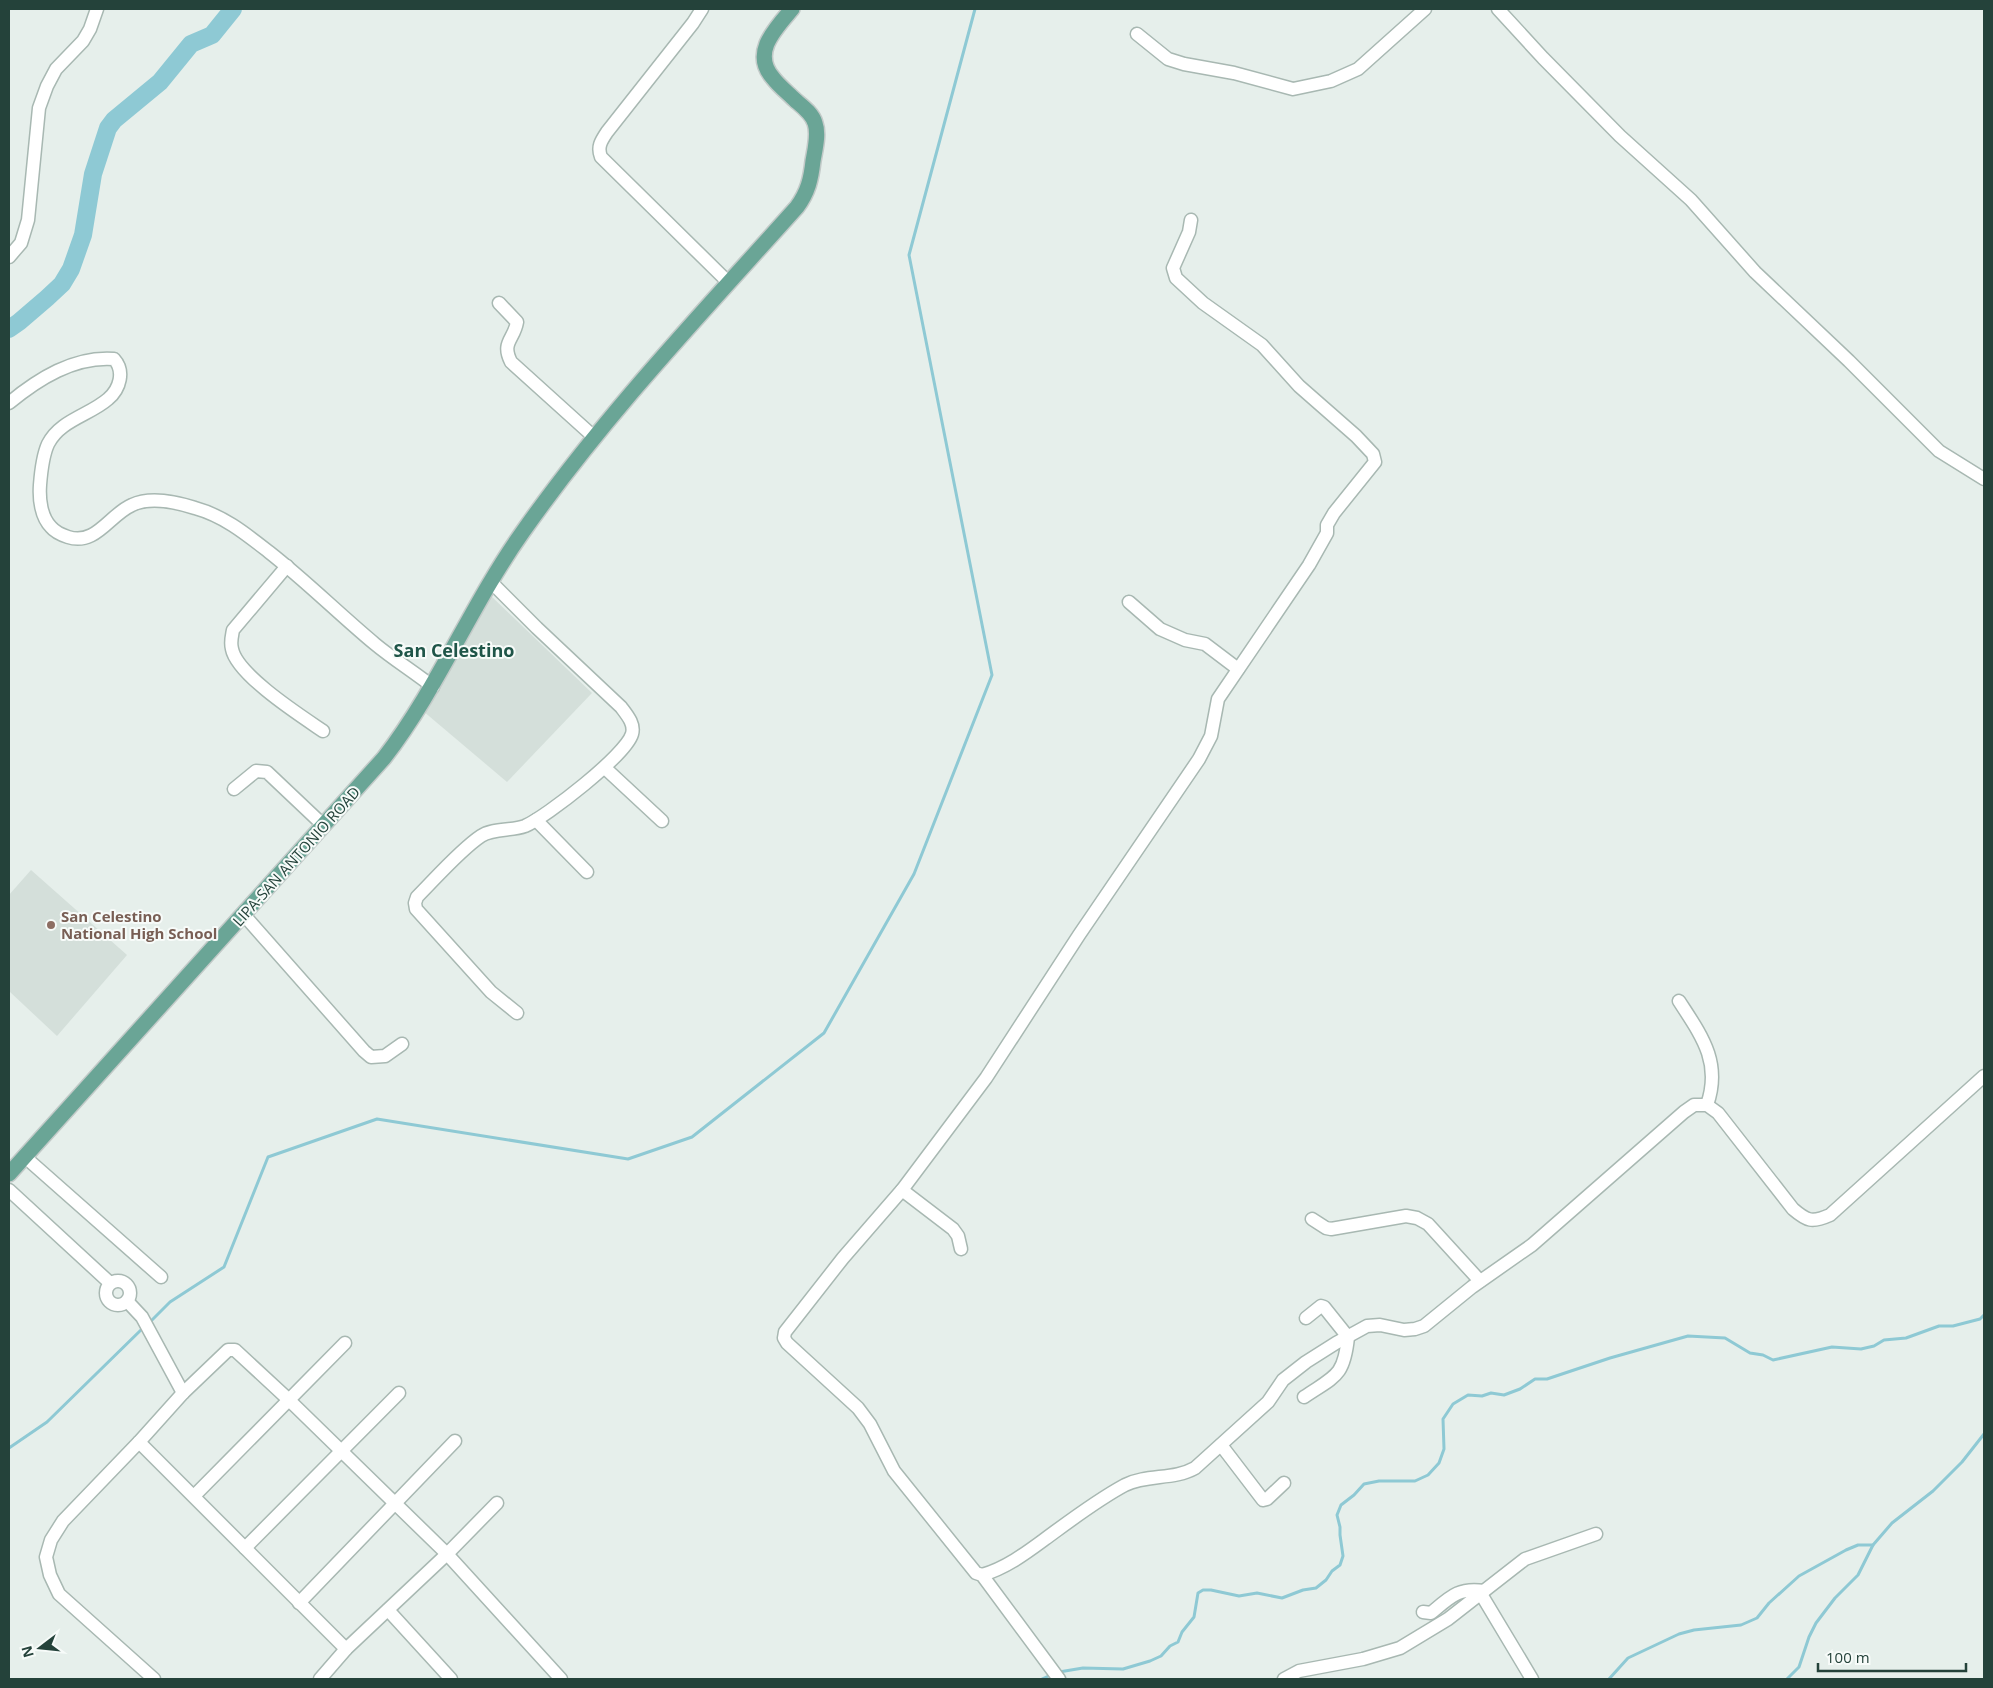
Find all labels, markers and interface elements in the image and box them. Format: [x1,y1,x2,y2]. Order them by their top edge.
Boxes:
district label: San Celestino [394,638,514,662]
street label: LIPA-SAN ANTONIO ROAD [228,782,364,930]
place label: San Celestino National High School [61,906,217,943]
marker: San Celestino National High School [45,919,57,931]
north arrow [15,1623,65,1673]
scale bar [1818,1640,1966,1672]
text: N [16,1644,38,1660]
text: 100 m [1826,1647,1870,1667]

